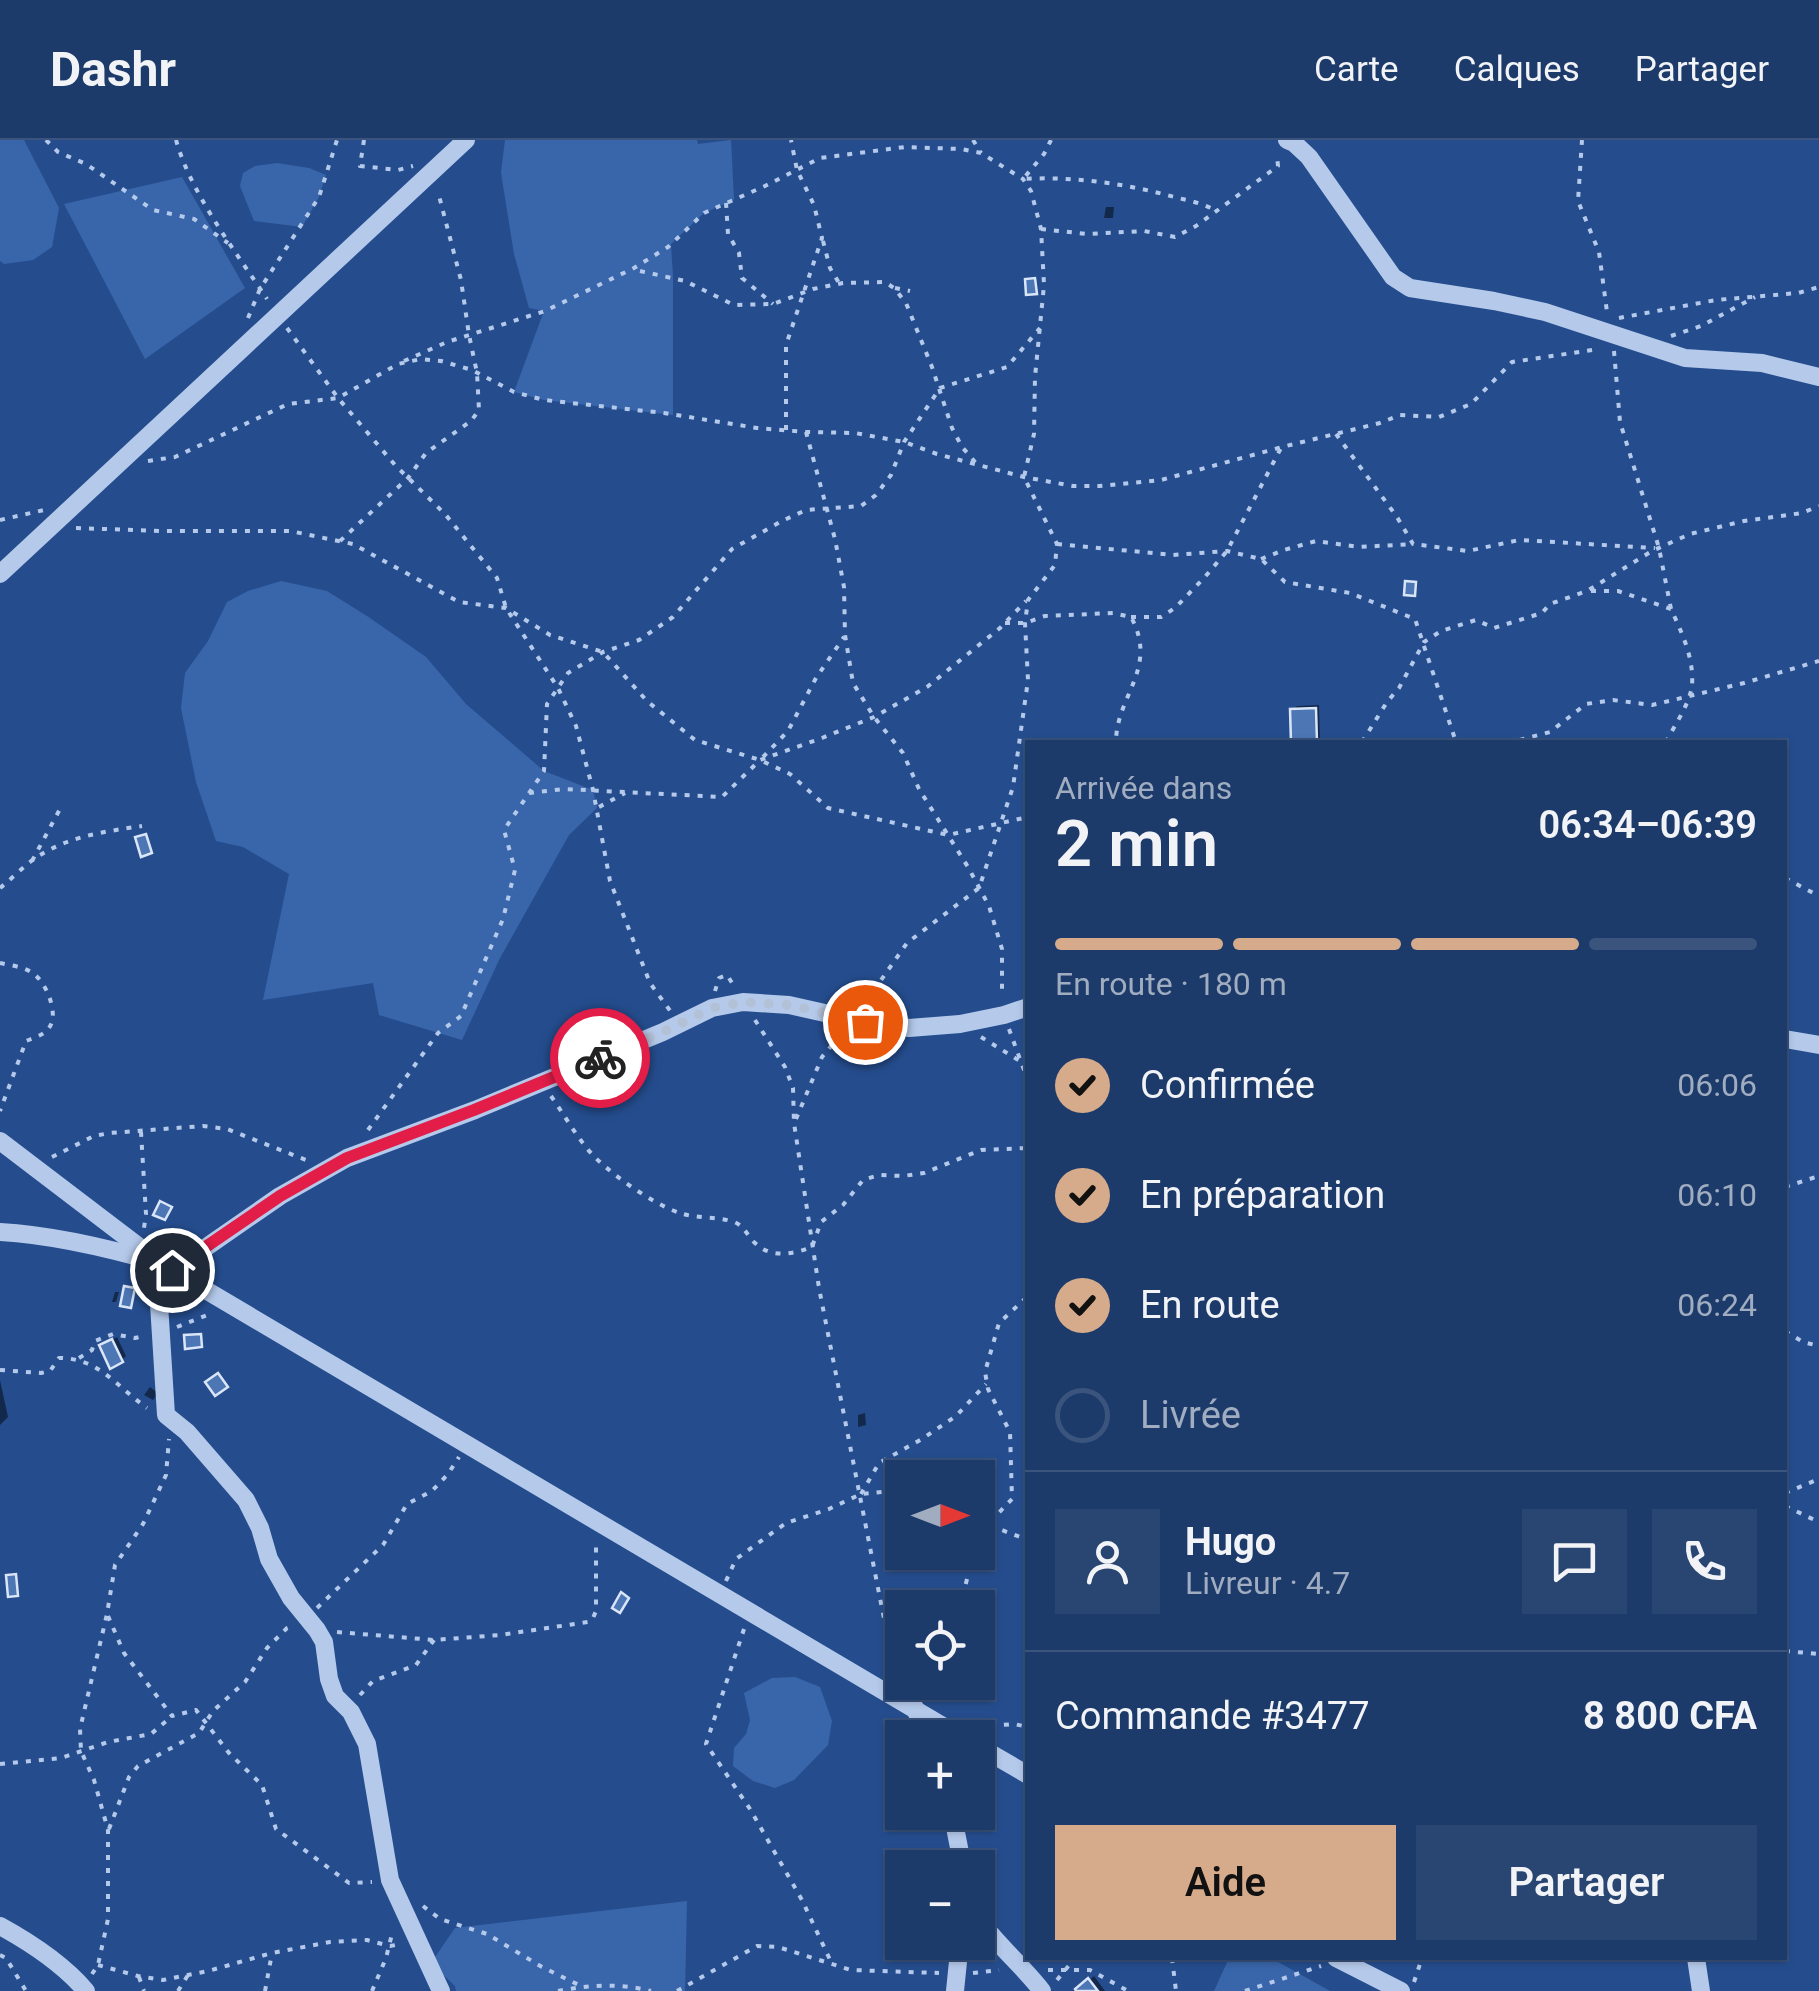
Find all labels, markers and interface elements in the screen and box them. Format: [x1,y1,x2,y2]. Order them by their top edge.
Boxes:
text: Dashr [50,41,176,98]
text: Carte [1314,49,1399,90]
text: Calques [1454,49,1580,90]
text: Partager [1635,49,1769,90]
text: Arrivée dans [1055,769,1232,807]
text: 06:34–06:39 [1538,803,1757,847]
text: 2 min [1055,806,1218,882]
text: En route · 180 m [1055,965,1287,1003]
pin [823,980,908,1065]
icon: bag [838,995,893,1050]
courier [550,1008,650,1108]
icon: bike [573,1031,628,1086]
icon: check [1055,1058,1110,1113]
text: Confirmée [1140,1063,1315,1107]
text: 06:06 [1677,1066,1757,1104]
icon: check [1055,1168,1110,1223]
text: En préparation [1140,1173,1385,1217]
text: 06:10 [1677,1176,1757,1214]
pin [130,1228,215,1313]
icon: home [145,1243,200,1298]
icon: check [1055,1278,1110,1333]
text: En route [1140,1283,1280,1327]
text: 06:24 [1677,1286,1757,1324]
text: Livrée [1140,1393,1241,1437]
north arrow [885,1460,995,1570]
map controls [885,1460,995,1960]
button: person [1055,1509,1160,1614]
button: chat [1522,1509,1627,1614]
button: phone [1652,1509,1757,1614]
text: Hugo [1185,1520,1276,1564]
text: Livreur · 4.7 [1185,1564,1350,1602]
button: locate [885,1590,995,1700]
text: Commande #3477 [1055,1694,1370,1738]
text: 8 800 CFA [1583,1694,1757,1738]
button: + [885,1720,995,1830]
button: Aide [1055,1825,1396,1940]
button: Partager [1416,1825,1757,1940]
button: − [885,1850,995,1960]

